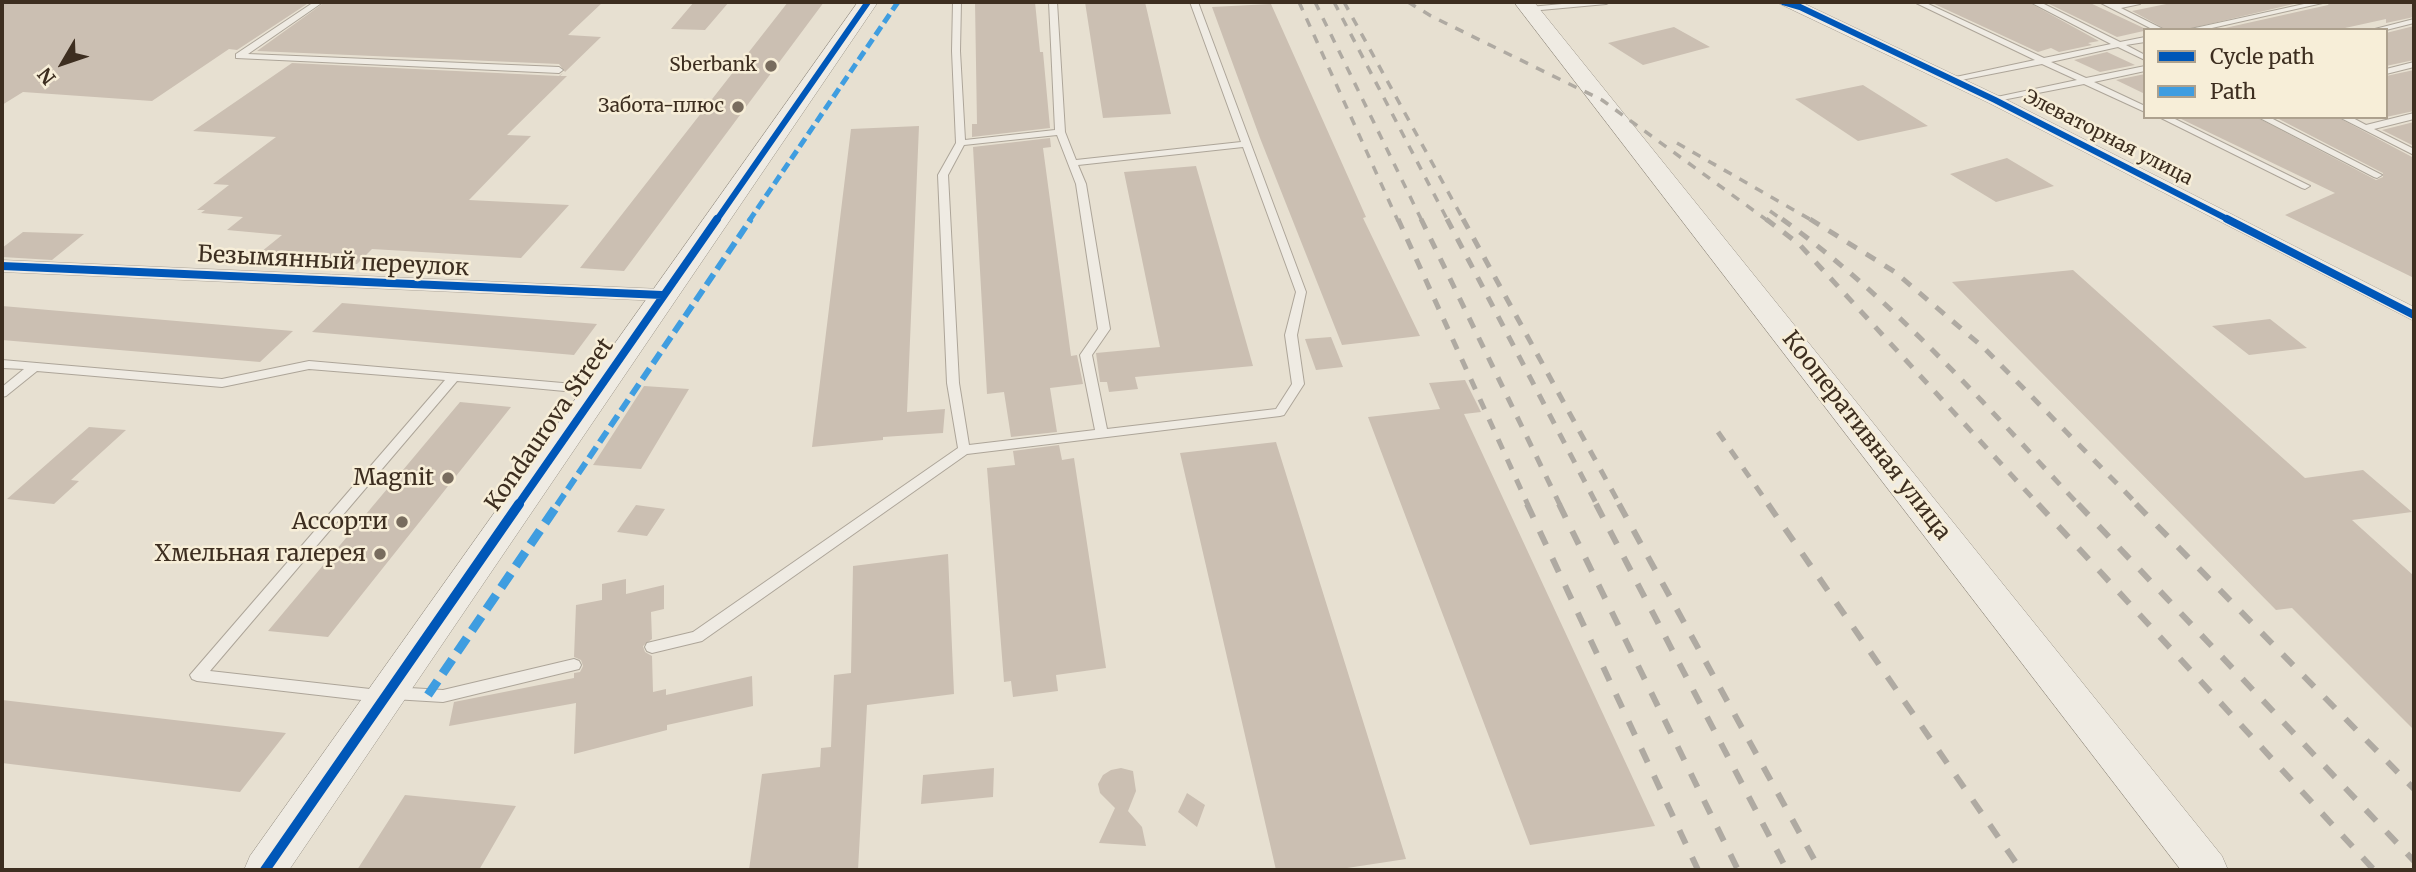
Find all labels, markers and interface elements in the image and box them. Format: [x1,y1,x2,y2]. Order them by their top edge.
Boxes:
north arrow [28,28,98,98]
legend [2143,28,2388,119]
text: Cycle path [2210,43,2314,70]
place label: Sberbank [669,55,757,77]
marker: Sberbank [763,58,779,74]
text: N [33,63,61,90]
text: Path [2210,78,2256,105]
street label: Элеваторная улица [2020,86,2196,190]
place label: Забота-плюс [598,96,724,118]
marker: Забота-плюс [730,99,746,115]
street label: Безымянный переулок [196,241,470,283]
street label: Кооперативная улица [1776,326,1956,546]
street label: Kondaurova Street [480,333,620,517]
place label: Magnit [353,464,434,492]
marker: Magnit [440,470,456,486]
place label: Ассорти [292,508,388,536]
marker: Ассорти [394,514,410,530]
place label: Хмельная галерея [154,540,366,568]
marker: Хмельная галерея [372,546,388,562]

